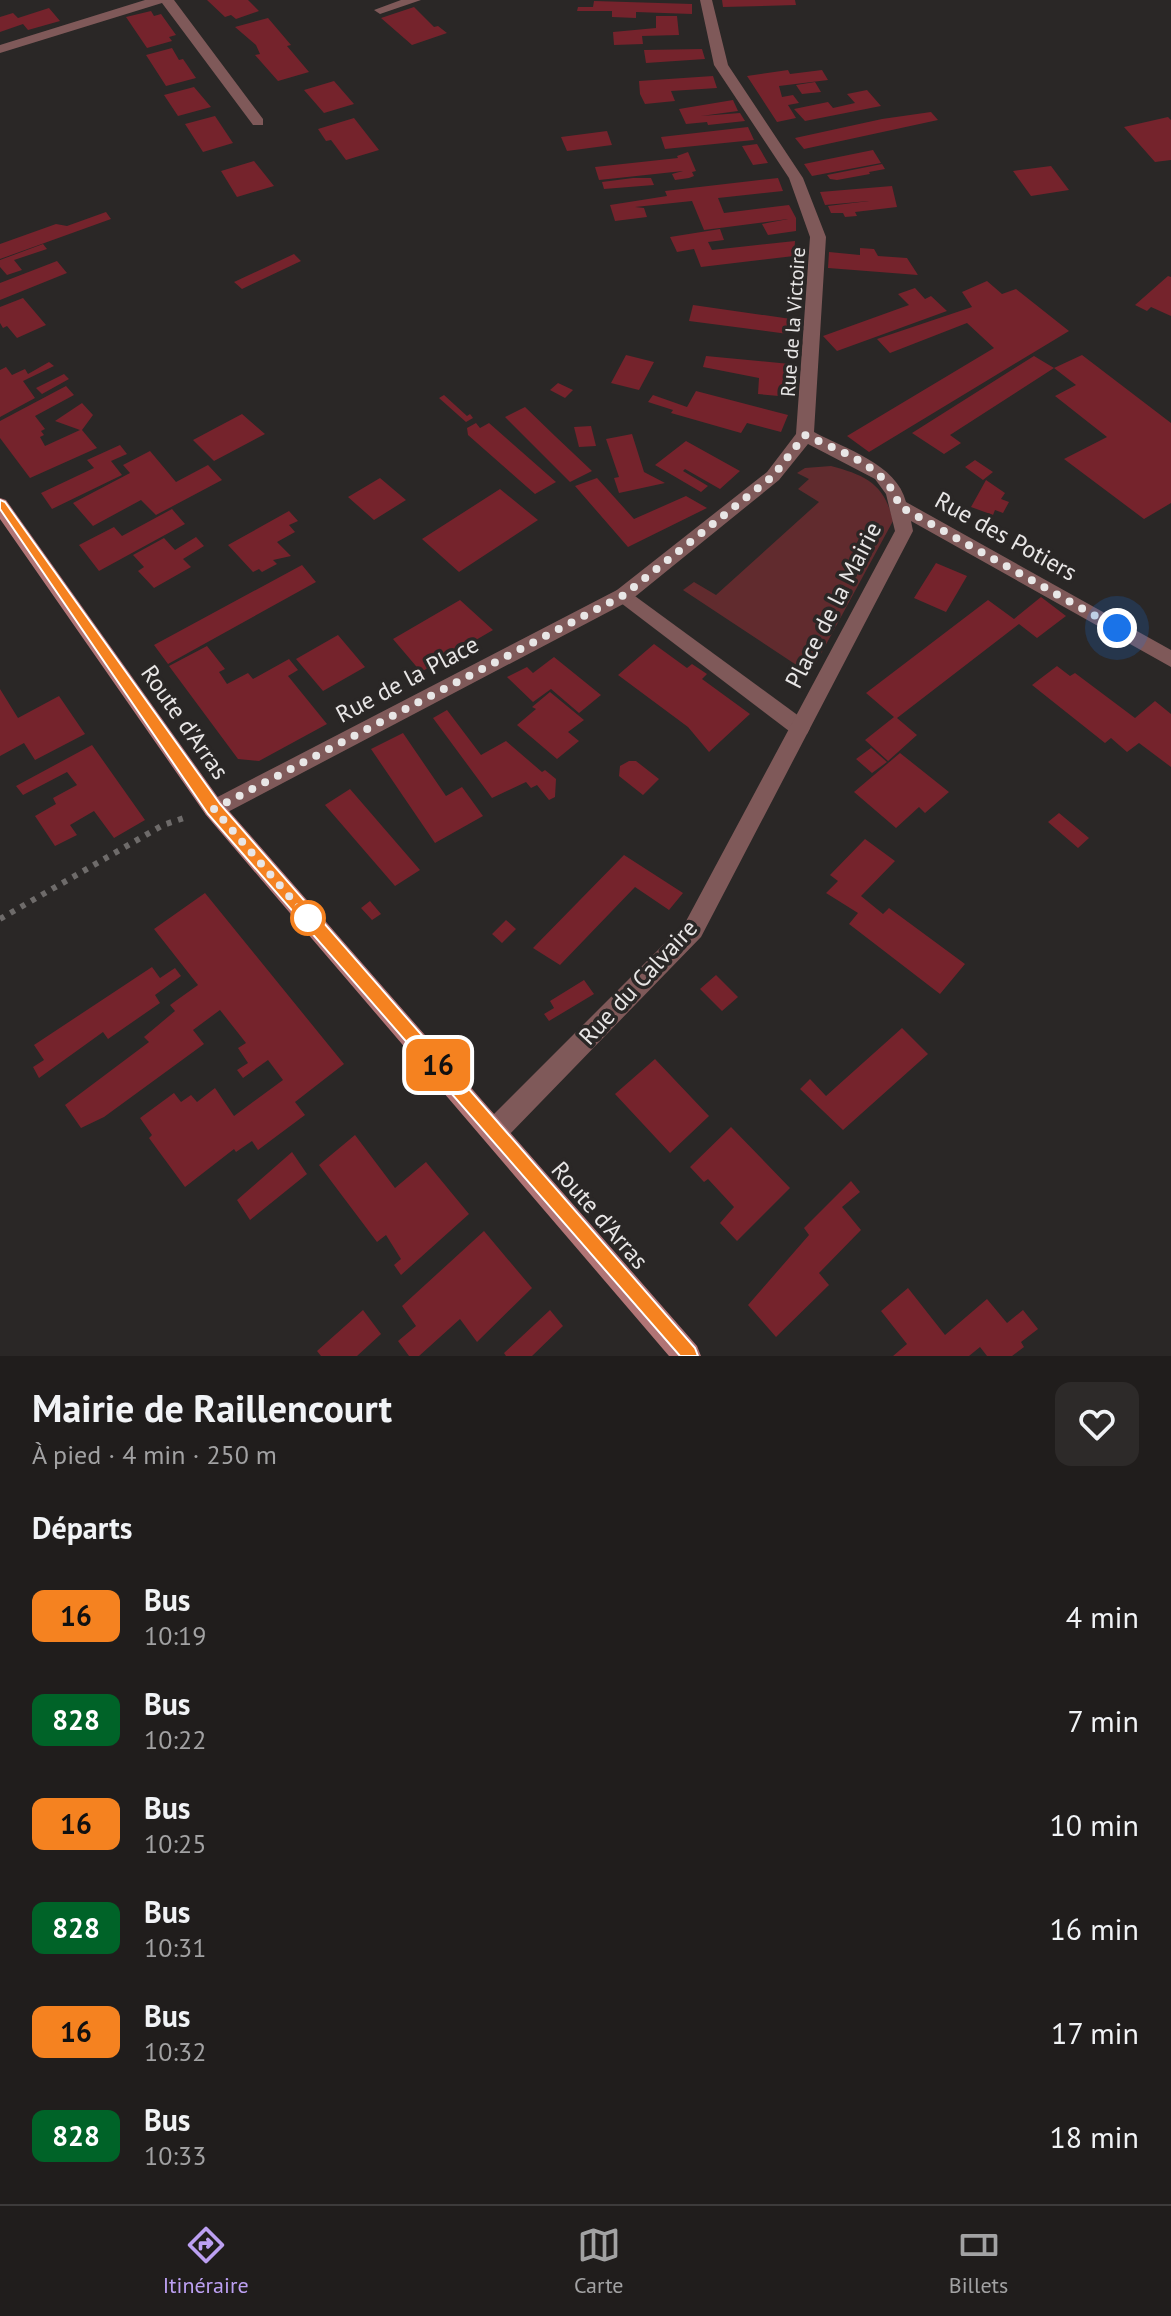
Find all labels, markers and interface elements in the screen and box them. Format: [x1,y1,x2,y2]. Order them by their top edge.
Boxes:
street label: Rue de la Victoire [775,246,811,398]
street label: Rue des Potiers [930,484,1082,588]
street label: Place de la Mairie [778,517,888,693]
your location [1097,608,1137,648]
street label: Rue de la Place [330,628,484,730]
street label: Route d'Arras [134,659,236,785]
unlabelled marker [291,901,325,935]
street label: Rue du Calvaire [572,913,704,1051]
line badge: 16 [402,1039,474,1091]
text: 16 [422,1046,454,1083]
street label: Route d'Arras [545,1155,655,1275]
button: heart [1055,1382,1139,1466]
text: Mairie de Raillencourt [32,1383,392,1432]
text: À pied · 4 min · 250 m [32,1438,277,1471]
text: Départs [32,1508,132,1547]
text: Bus [144,1580,191,1619]
text: 16 [60,1597,92,1634]
text: 4 min [1066,1597,1139,1636]
text: 10:19 [144,1619,206,1652]
text: Bus [144,1684,191,1723]
text: 828 [52,1701,100,1738]
text: 7 min [1067,1701,1139,1740]
text: 10:22 [144,1723,206,1756]
text: Bus [144,1788,191,1827]
text: 16 [60,1805,92,1842]
text: 10 min [1049,1805,1139,1844]
text: 10:25 [144,1827,206,1860]
text: Bus [144,1892,191,1931]
text: 828 [52,1909,100,1946]
text: 16 min [1049,1909,1139,1948]
text: 10:31 [144,1931,206,1964]
text: Bus [144,1996,191,2035]
text: 16 [60,2013,92,2050]
text: 17 min [1051,2013,1139,2052]
text: 10:32 [144,2035,206,2068]
text: Bus [144,2100,191,2139]
text: 828 [52,2117,100,2154]
text: 18 min [1049,2117,1139,2156]
text: 10:33 [144,2139,206,2172]
tab: Itinéraire [163,2223,249,2299]
tab: Carte [574,2223,624,2299]
tab: Billets [949,2223,1008,2299]

